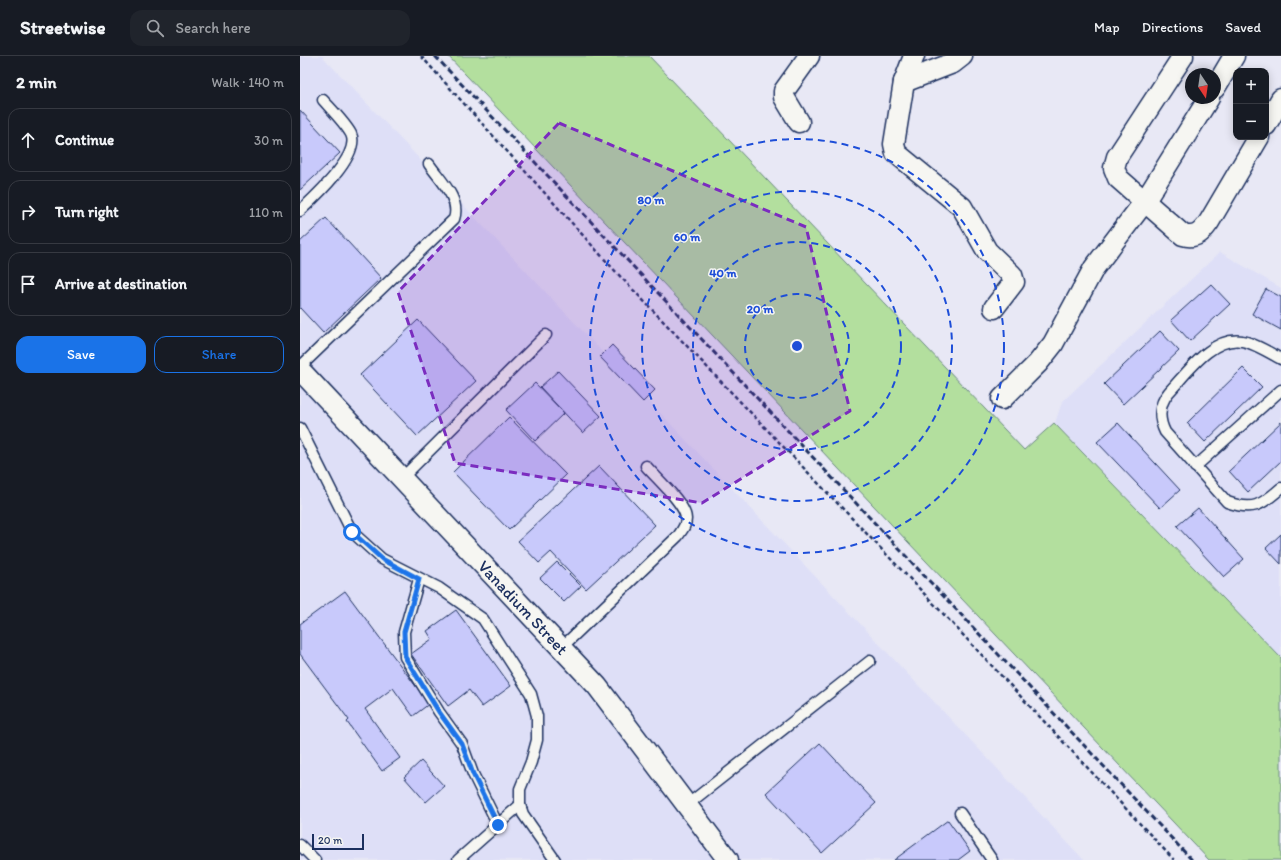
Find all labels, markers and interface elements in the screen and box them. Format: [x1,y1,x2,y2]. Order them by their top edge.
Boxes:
search box [130,10,410,46]
text: Streetwise [20,16,106,39]
icon: search [144,17,166,39]
text: Search here [176,19,251,37]
text: Map [1094,19,1120,36]
text: Directions [1142,19,1203,36]
text: Saved [1225,19,1261,36]
north arrow [1185,68,1221,104]
map controls [1233,68,1269,140]
button: + [1233,68,1269,104]
text: 2 min [16,72,56,92]
text: Walk · 140 m [212,75,284,90]
button: − [1233,104,1269,140]
icon: ahead [17,129,39,151]
text: Continue [55,131,114,149]
text: 30 m [254,133,283,148]
text: 80 m [638,193,665,207]
icon: right [17,201,39,223]
text: Turn right [55,203,119,221]
text: 110 m [249,205,283,220]
text: 60 m [674,230,701,244]
text: 40 m [709,266,738,280]
icon: arrive [17,273,39,295]
text: Arrive at destination [55,275,187,293]
text: 20 m [747,302,774,316]
button: Save [16,336,146,373]
button: Share [154,336,284,373]
centre of rings [790,339,804,353]
route start [343,523,361,541]
street label: Vanadium Street [474,556,572,659]
route end [489,816,507,834]
scale bar [312,832,364,851]
text: 20 m [318,834,342,847]

